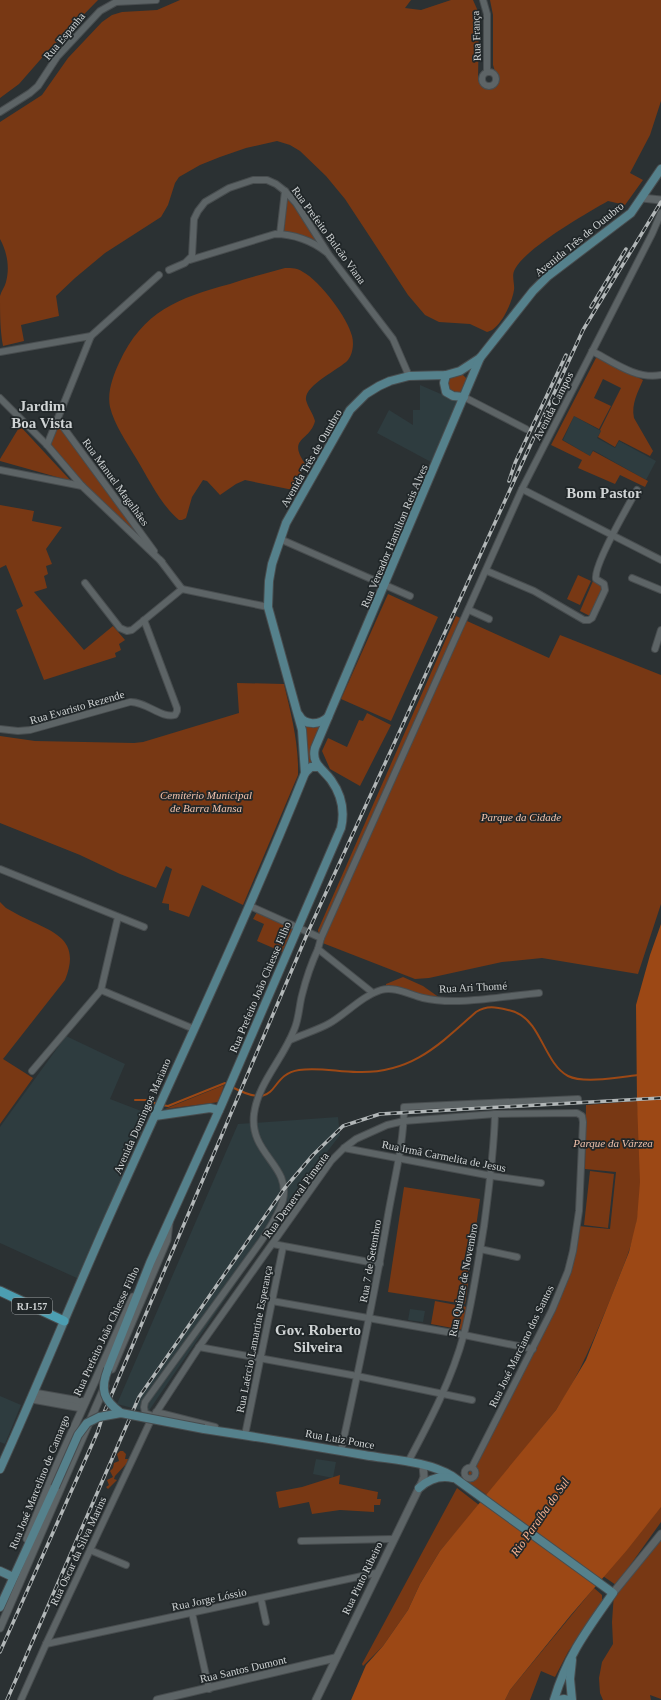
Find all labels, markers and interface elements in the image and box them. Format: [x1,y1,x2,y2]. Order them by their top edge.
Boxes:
street label: Rua Espanha [41,10,87,62]
street label: Rua França [469,10,483,61]
street label: Rua Prefeito Bulcão Viana [290,184,368,286]
street label: Avenida Três de Outubro [532,199,626,279]
street label: Avenida Campos [531,370,575,442]
district label: Jardim Boa Vista [11,398,73,431]
street label: Avenida Três de Outubro [278,407,344,509]
street label: Rua Manuel Magalhães [80,436,152,528]
street label: Rua Vereador Hamilton Reis Alves [358,463,430,609]
district label: Bom Pastor [566,485,642,501]
street label: Rua Evaristo Rezende [28,688,126,726]
park label: Cemitério Municipal de Barra Mansa [160,789,252,814]
park label: Parque da Cidade [480,811,561,823]
street label: Rua Prefeito João Chiesse Filho [227,919,293,1054]
street label: Rua Ari Thomé [439,979,508,995]
street label: Avenida Domingos Mariano [111,1056,173,1176]
park label: Parque da Várzea [572,1137,653,1149]
street label: Rua Irmã Carmelita de Jesus [381,1138,507,1174]
street label: Rua Demerval Pimenta [261,1150,331,1240]
street label: Rua 7 de Setembro [357,1218,383,1303]
street label: Rua Quinze de Novembro [446,1222,480,1338]
street label: Rua Prefeito João Chiesse Filho [71,1264,141,1398]
street label: Rua Laércio Lamartine Esperança [234,1264,274,1414]
street label: Rua José Marciano dos Santos [486,1283,556,1409]
road number: RJ-157 [12,1298,52,1314]
district label: Gov. Roberto Silveira [275,1322,361,1355]
street label: Rua José Marcelino de Camargo [7,1413,72,1551]
street label: Rua Luiz Ponce [304,1427,376,1451]
water label: Rio Paraíba do Sul [507,1475,573,1560]
street label: Rua Oscar da Silva Marins [48,1495,108,1607]
street label: Rua Pinto Ribeiro [339,1539,385,1616]
street label: Rua Jorge Lóssio [170,1585,248,1613]
street label: Rua Santos Dumont [198,1653,288,1685]

